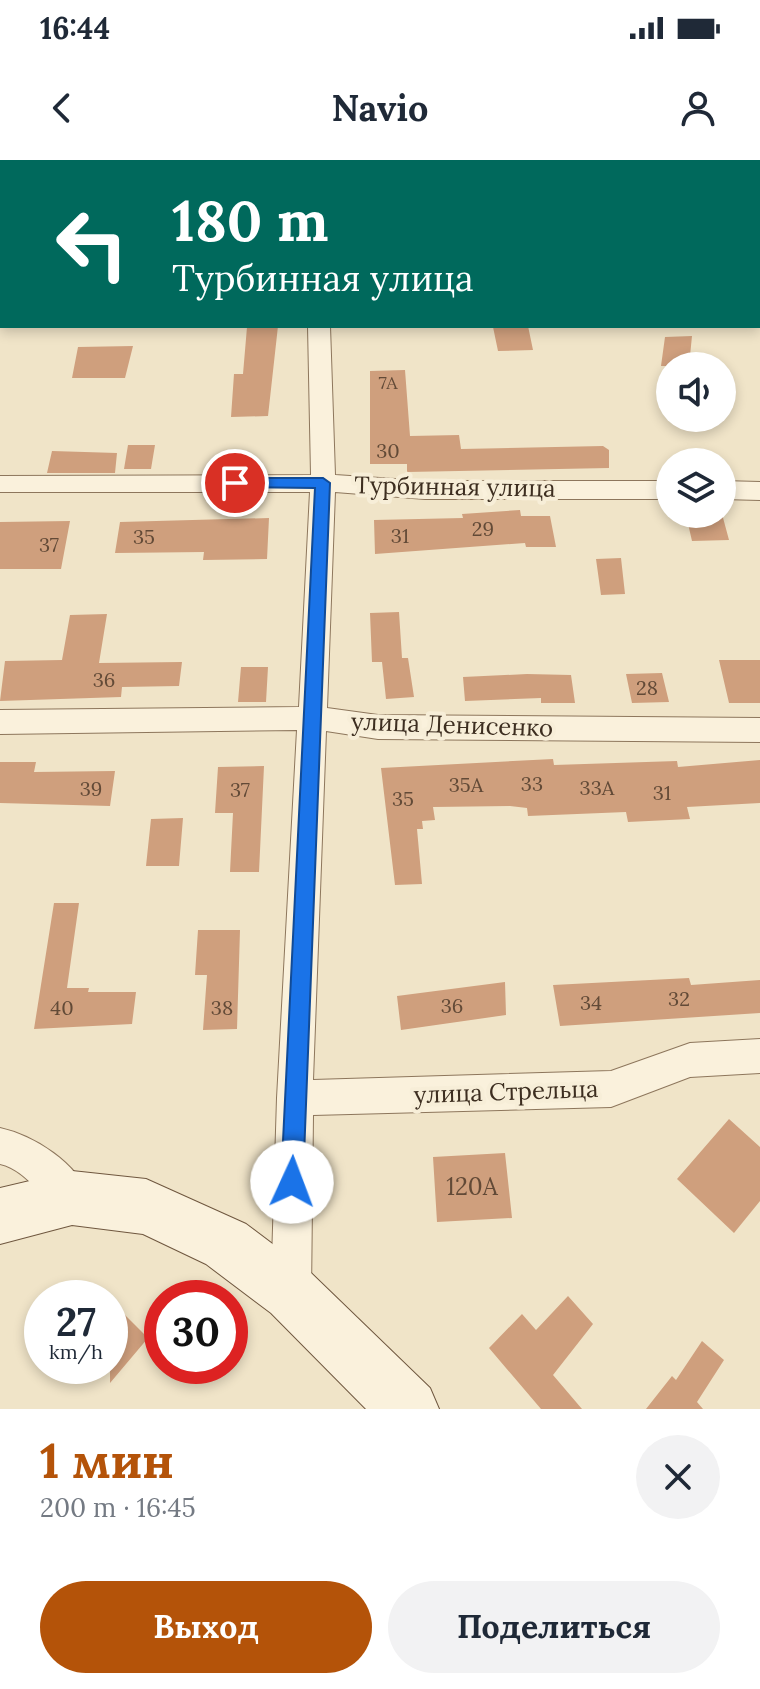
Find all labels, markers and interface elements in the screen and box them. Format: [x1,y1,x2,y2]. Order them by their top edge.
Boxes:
text: 16:44 [40,9,110,47]
text: Navio [332,85,428,131]
icon: back [40,86,84,130]
icon: person [676,86,720,130]
text: 180 m [172,185,329,256]
icon: left [40,192,144,296]
text: Турбинная улица [172,255,474,301]
map controls [656,352,736,528]
button: sound [656,352,736,432]
house number: 7А [378,371,398,394]
house number: 30 [376,438,400,463]
button: layers [656,448,736,528]
pin [201,449,269,517]
icon: arrive [213,461,257,505]
street label: Турбинная улица [354,469,556,504]
house number: 29 [472,516,494,541]
house number: 31 [391,523,409,548]
house number: 35 [133,524,155,549]
house number: 37 [39,532,59,557]
house number: 36 [93,667,115,692]
house number: 28 [636,675,658,700]
street label: улица Денисенко [350,705,554,744]
house number: 33 [521,771,543,796]
house number: 35А [449,772,484,797]
house number: 33А [580,775,615,800]
house number: 39 [80,776,102,801]
house number: 37 [230,777,250,802]
house number: 31 [653,780,671,805]
house number: 35 [392,786,414,811]
house number: 32 [668,986,690,1011]
house number: 34 [580,990,602,1015]
house number: 36 [441,993,463,1018]
house number: 40 [50,995,74,1020]
house number: 38 [211,995,233,1020]
street label: улица Стрельца [413,1073,599,1110]
position arrow [250,1140,334,1224]
house number: 120А [446,1171,499,1202]
speed limit sign: 30 [144,1280,248,1384]
text: 27 [56,1296,96,1347]
text: km/h [49,1339,103,1364]
text: 1 мин [40,1430,174,1491]
button: close [636,1435,720,1519]
text: 200 m · 16:45 [40,1491,196,1524]
button: Выход [40,1581,372,1673]
button: Поделиться [388,1581,720,1673]

